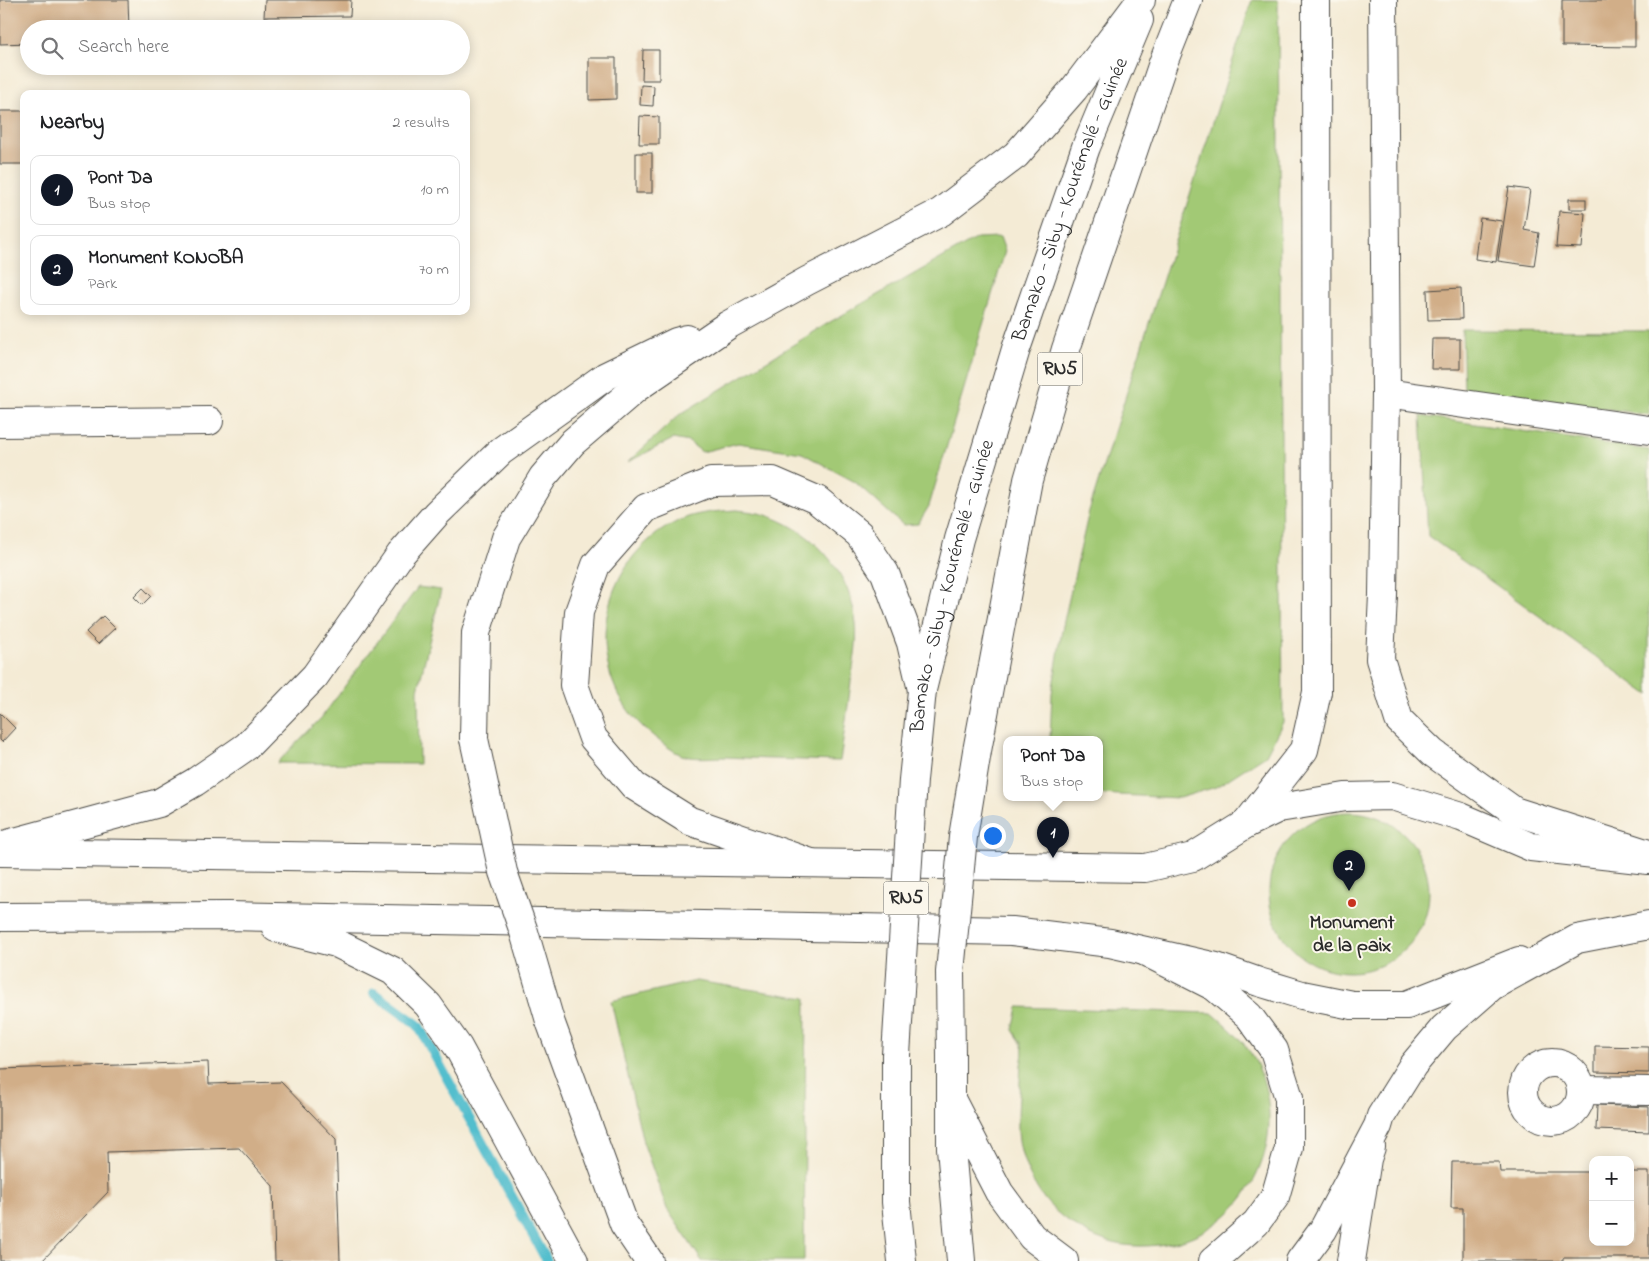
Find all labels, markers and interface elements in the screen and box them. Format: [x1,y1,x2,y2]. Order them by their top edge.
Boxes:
search box [20,20,470,75]
icon: search [38,34,66,62]
text: Search here [78,34,169,61]
street label: Bamako - Siby - Kourémalé - Guinée [1005,53,1136,347]
text: Nearby [40,108,104,138]
text: 2 results [392,111,450,135]
text: Pont Da [88,165,152,192]
text: 1 [54,178,60,202]
text: 10 m [421,178,449,202]
text: Bus stop [88,192,151,216]
text: Monument KONOBA [88,245,244,272]
text: 2 [53,258,61,282]
text: 70 m [419,258,449,282]
text: Park [88,272,117,296]
road number: RN5 [1038,352,1082,386]
street label: Bamako - Siby - Kourémalé - Guinée [903,436,1002,735]
popup [1003,736,1103,801]
text: Pont Da [1021,743,1085,770]
text: Bus stop [1021,770,1083,794]
pin: 1 [1037,817,1069,858]
your location [980,823,1006,849]
pin: 2 [1333,850,1365,891]
road number: RN5 [884,881,928,914]
marker: Monument de la paix [1346,897,1358,909]
place label: Monument de la paix [1310,909,1395,961]
map controls [1589,1156,1634,1246]
button: + [1589,1156,1634,1201]
button: − [1589,1201,1634,1246]

